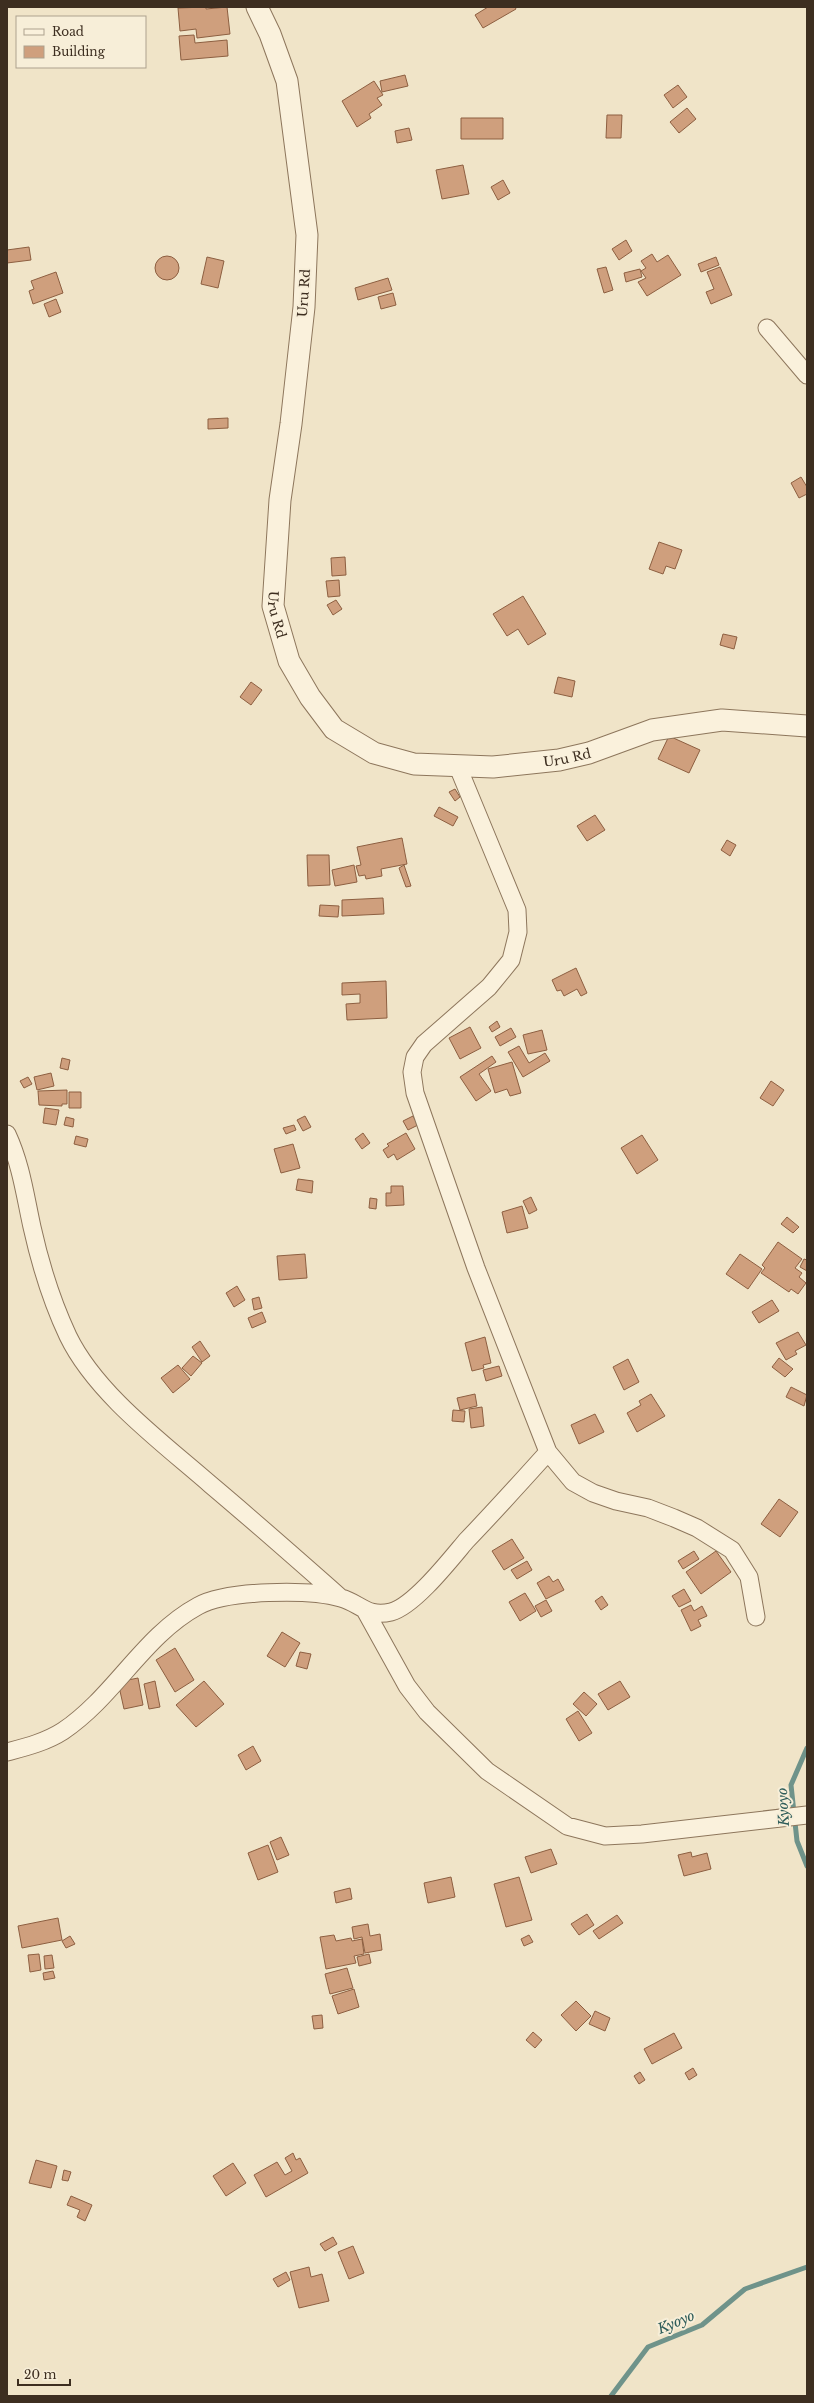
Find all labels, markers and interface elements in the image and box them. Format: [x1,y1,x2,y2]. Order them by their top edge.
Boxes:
legend [16,16,146,68]
text: Road [52,24,84,39]
text: Building [52,44,106,59]
street label: Uru Rd [294,268,314,318]
street label: Uru Rd [264,590,290,640]
street label: Uru Rd [542,744,593,770]
water label: Kyoyo [773,1787,793,1828]
water label: Kyoyo [654,2306,697,2338]
scale bar [18,2361,70,2387]
text: 20 m [24,2367,56,2382]

